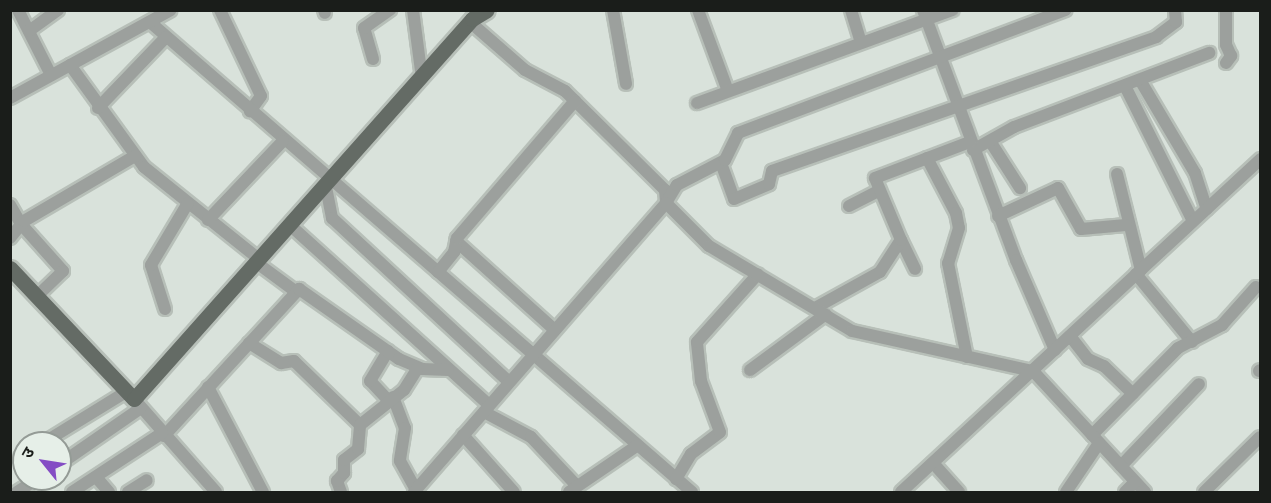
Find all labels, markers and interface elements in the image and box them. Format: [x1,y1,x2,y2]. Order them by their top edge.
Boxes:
north arrow [12,431,72,491]
text: उ [17,444,38,462]

